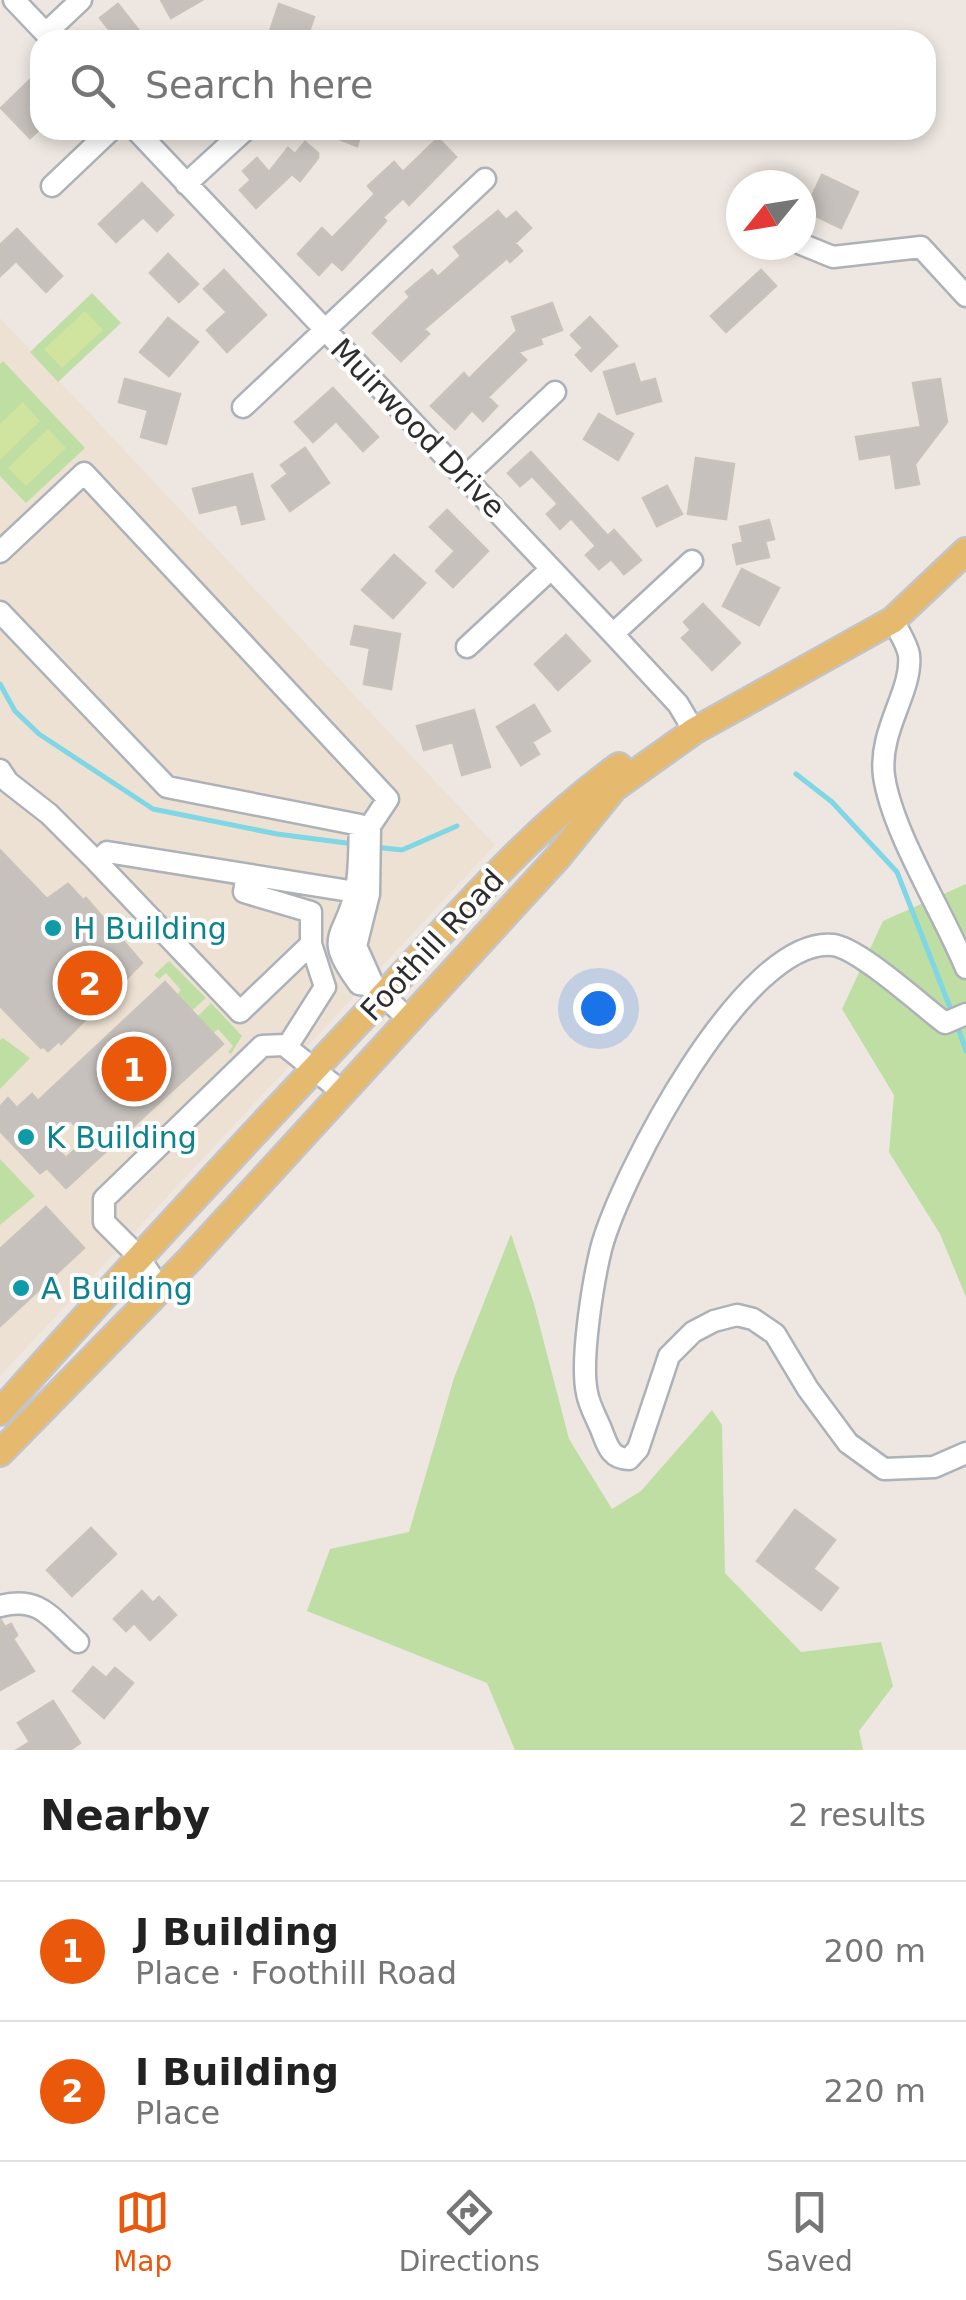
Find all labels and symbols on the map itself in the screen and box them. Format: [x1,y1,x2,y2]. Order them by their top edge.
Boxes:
north arrow [726,170,816,260]
street label: Muirwood Drive [324,331,512,525]
street label: Foothill Road [353,862,511,1028]
place label: H Building [73,911,227,946]
marker: H Building [42,917,64,939]
pin: 2 [58,946,122,1020]
your location [573,983,624,1034]
pin: 1 [102,1032,166,1106]
place label: K Building [46,1120,197,1155]
marker: K Building [15,1126,37,1148]
place label: A Building [41,1271,193,1306]
marker: A Building [10,1277,32,1299]

